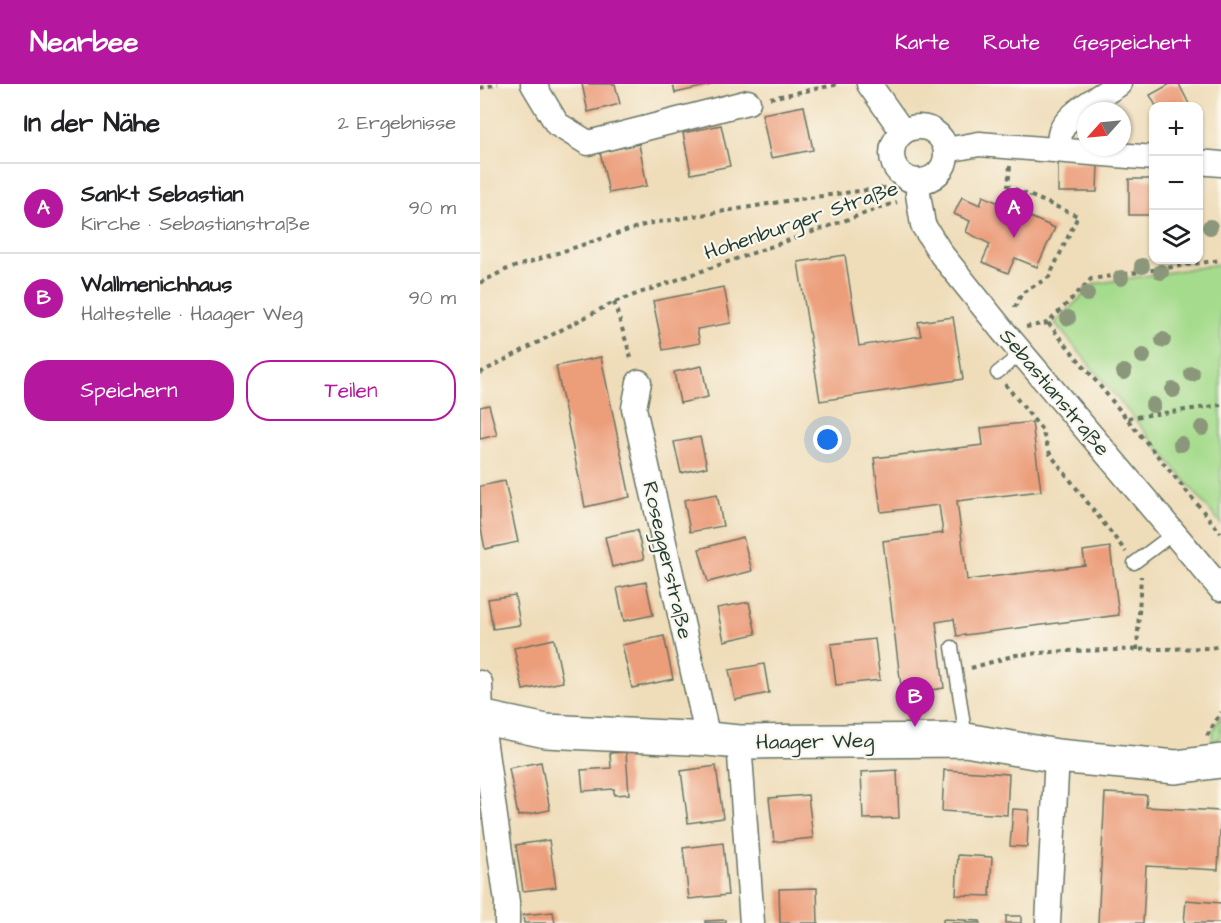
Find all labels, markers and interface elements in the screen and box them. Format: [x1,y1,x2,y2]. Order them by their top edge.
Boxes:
text: Nearbee [30,23,138,62]
text: Karte [895,28,950,57]
text: Route [983,28,1040,57]
text: Gespeichert [1073,28,1191,57]
north arrow [1077,102,1131,156]
map controls [1149,102,1203,264]
button: + [1149,102,1203,156]
text: In der Nähe [24,105,160,141]
text: 2 Ergebnisse [337,109,456,137]
button: − [1149,156,1203,210]
street label: Hohenburger Straße [700,174,903,269]
text: Sankt Sebastian [81,179,244,210]
pin: A [994,188,1034,238]
text: A [37,194,50,222]
text: 90 m [408,194,456,222]
text: Kirche · Sebastianstraße [81,210,310,238]
button: layers [1149,210,1203,264]
text: Wallmenichhaus [81,269,232,300]
text: B [36,284,51,312]
text: 90 m [408,284,456,312]
text: Haltestelle · Haager Weg [81,300,303,328]
street label: Sebastianstraße [993,322,1117,462]
button: Speichern [24,360,234,421]
button: Teilen [246,360,456,421]
your location [813,425,842,454]
street label: Roseggerstraße [633,478,700,642]
pin: B [896,678,934,727]
street label: Haager Weg [756,726,875,759]

